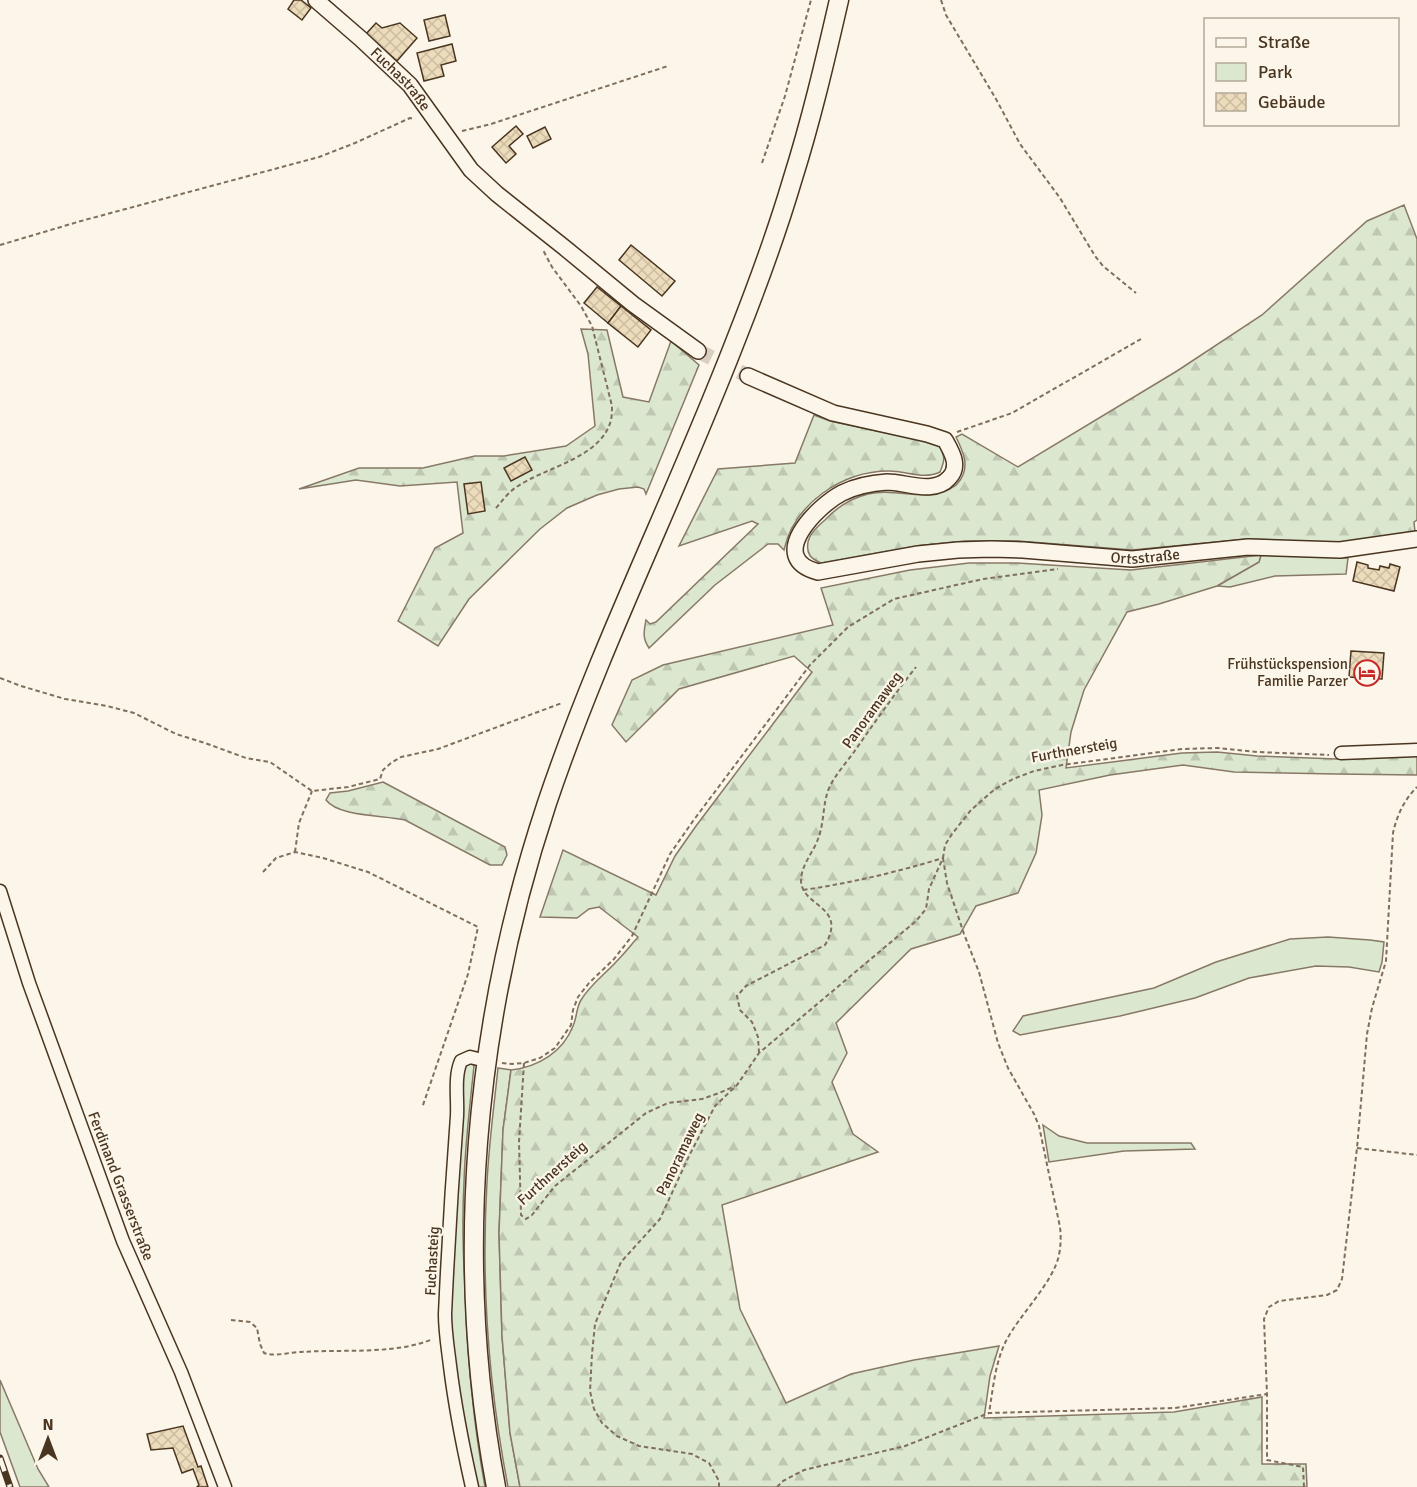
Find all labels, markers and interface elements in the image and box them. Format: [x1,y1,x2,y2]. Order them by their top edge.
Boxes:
legend [1204,18,1399,126]
text: Straße [1258,31,1310,53]
street label: Fuchastraße [367,44,434,114]
text: Park [1258,61,1293,83]
text: Gebäude [1258,91,1326,113]
street label: Ortsstraße [1110,545,1181,568]
place label: Frühstückspension Familie Parzer [1227,655,1348,690]
hotel icon: Frühstückspension Familie Parzer [1352,658,1382,688]
street label: Panoramaweg [838,668,906,752]
street label: Furthnersteig [1029,734,1119,766]
street label: Ferdinand Grasserstraße [84,1109,158,1263]
street label: Panoramaweg [652,1109,708,1199]
street label: Furthnersteig [514,1137,591,1209]
street label: Fuchasteig [421,1226,443,1296]
north arrow [18,1409,78,1469]
text: N [42,1415,54,1435]

